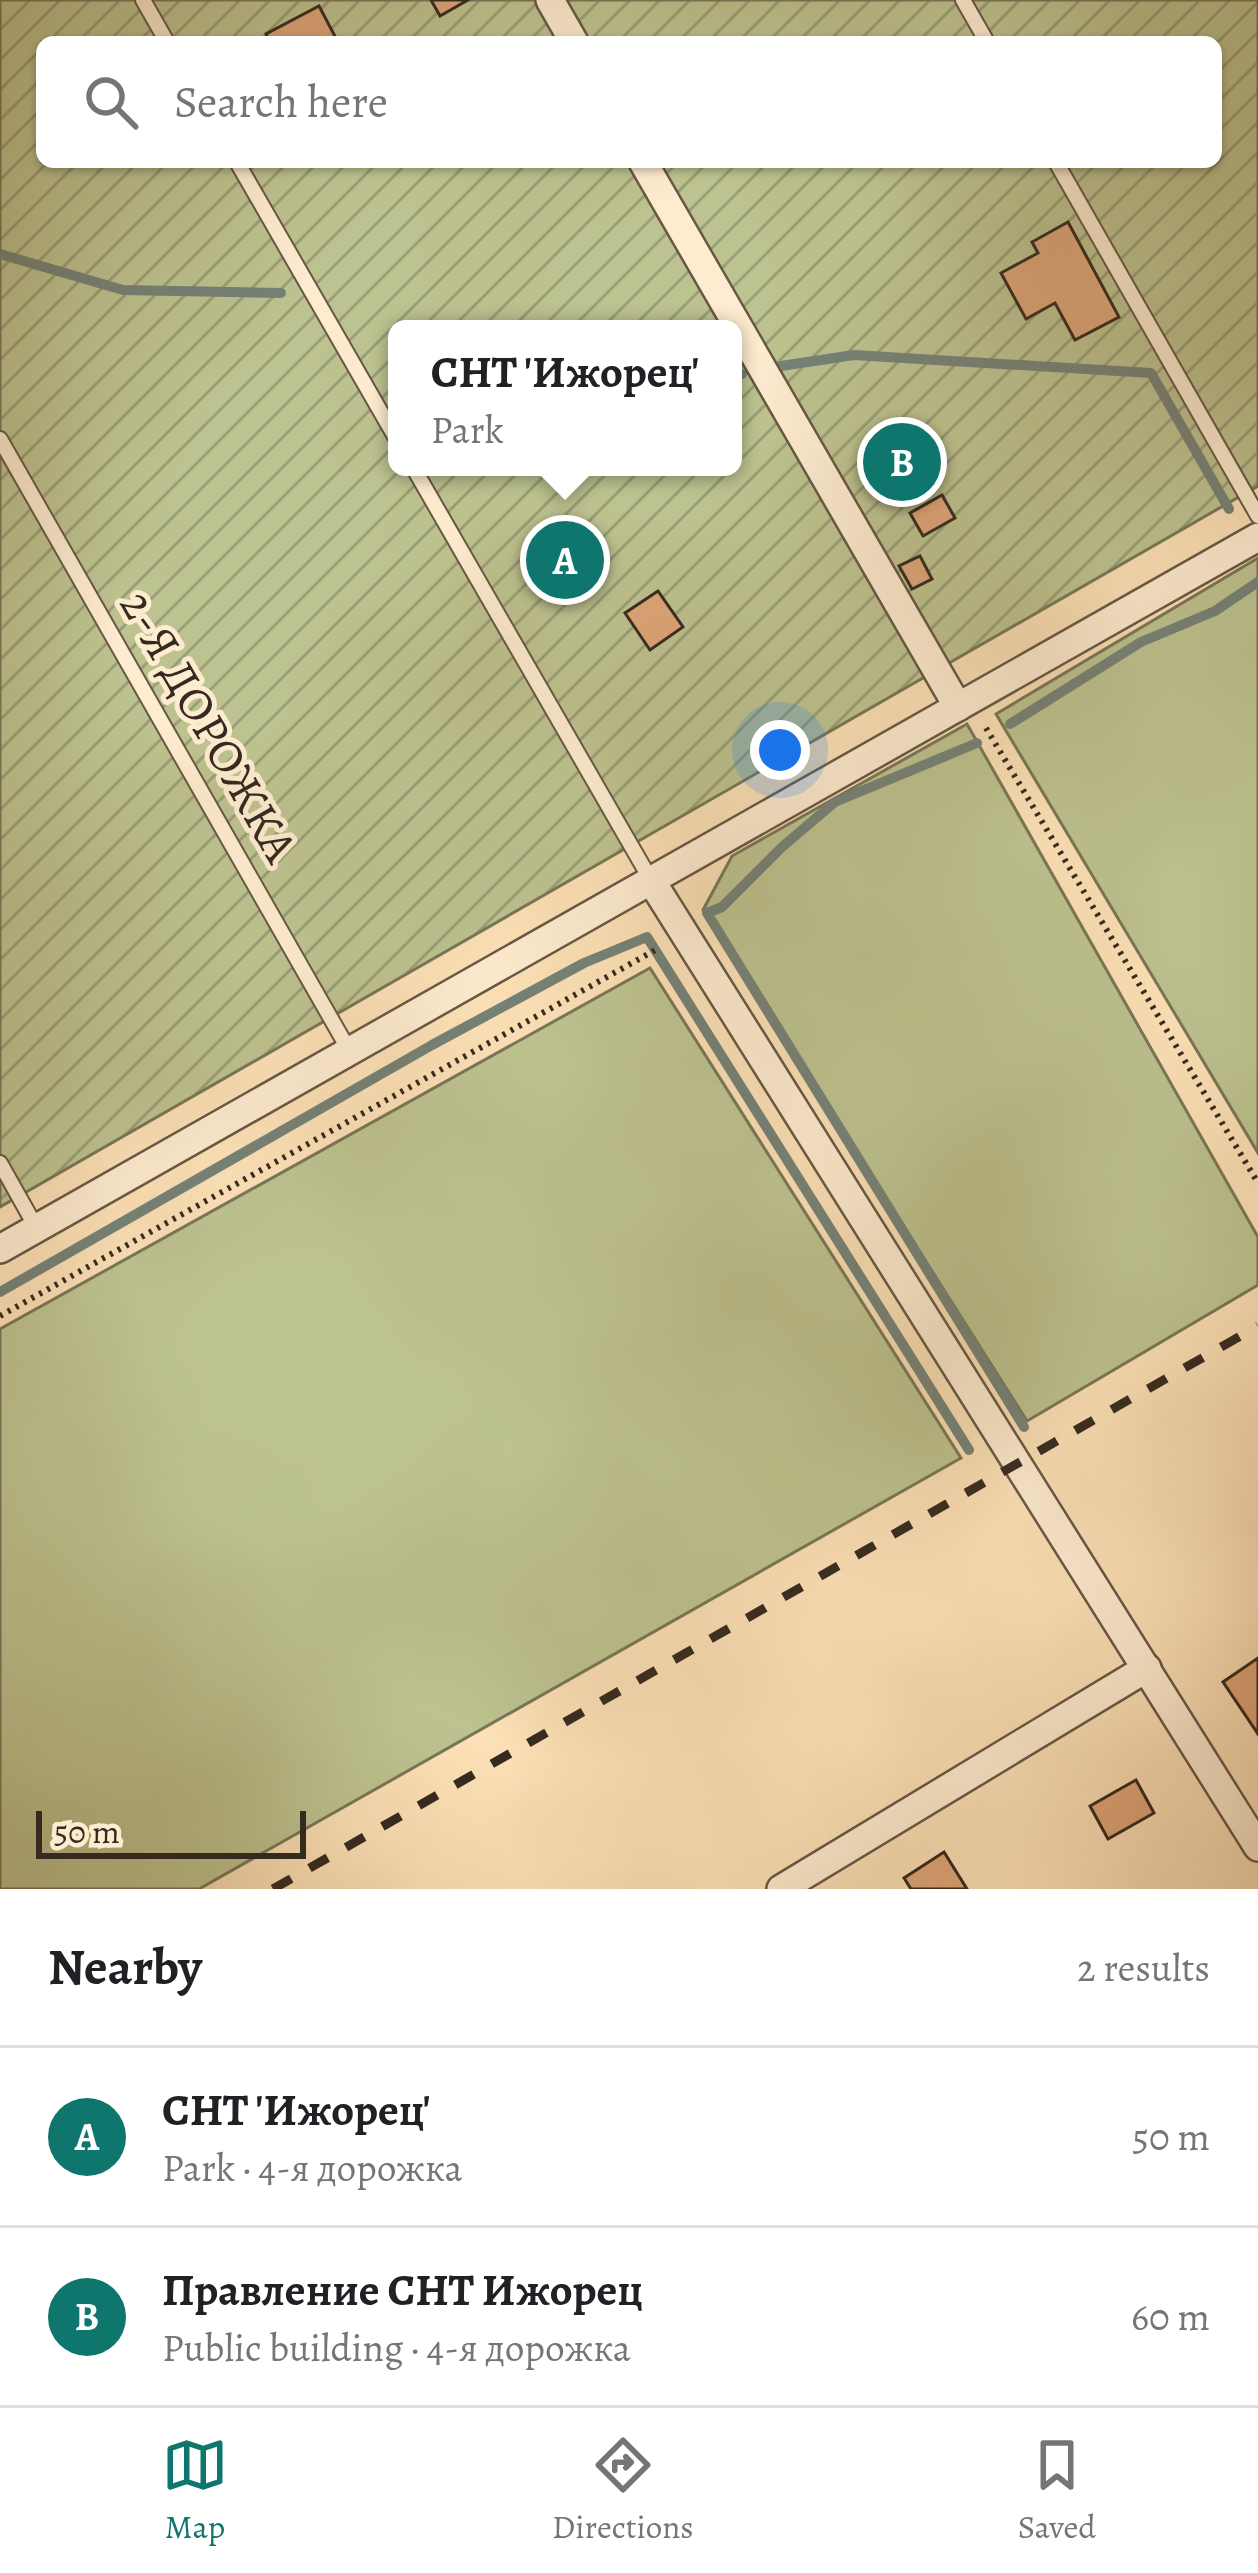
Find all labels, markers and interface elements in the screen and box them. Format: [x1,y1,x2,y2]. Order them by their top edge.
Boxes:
search box [36,36,1222,168]
icon: search [78,69,144,135]
text: Search here [174,71,388,133]
popup [388,320,742,476]
text: СНТ 'Ижорец' [431,341,699,403]
text: Park [431,403,504,456]
pin: B [863,417,941,507]
pin: A [526,515,604,605]
street label: 2-Я ДОРОЖКА [104,578,314,875]
your location [750,720,810,780]
scale bar [36,1805,306,1858]
text: 50 m [54,1809,120,1854]
text: Nearby [48,1932,202,2002]
text: 2 results [1077,1941,1210,1994]
text: СНТ 'Ижорец' [162,2079,430,2141]
text: A [75,2110,99,2163]
text: 50 m [1132,2110,1210,2163]
text: Park · 4-я дорожка [162,2141,463,2194]
text: Правление СНТ Ижорец [162,2259,643,2321]
text: B [75,2290,99,2343]
text: 60 m [1131,2290,1210,2343]
text: Public building · 4-я дорожка [162,2321,631,2374]
tab: Map [162,2432,228,2549]
tab: Directions [552,2432,694,2549]
tab: Saved [1018,2432,1096,2549]

